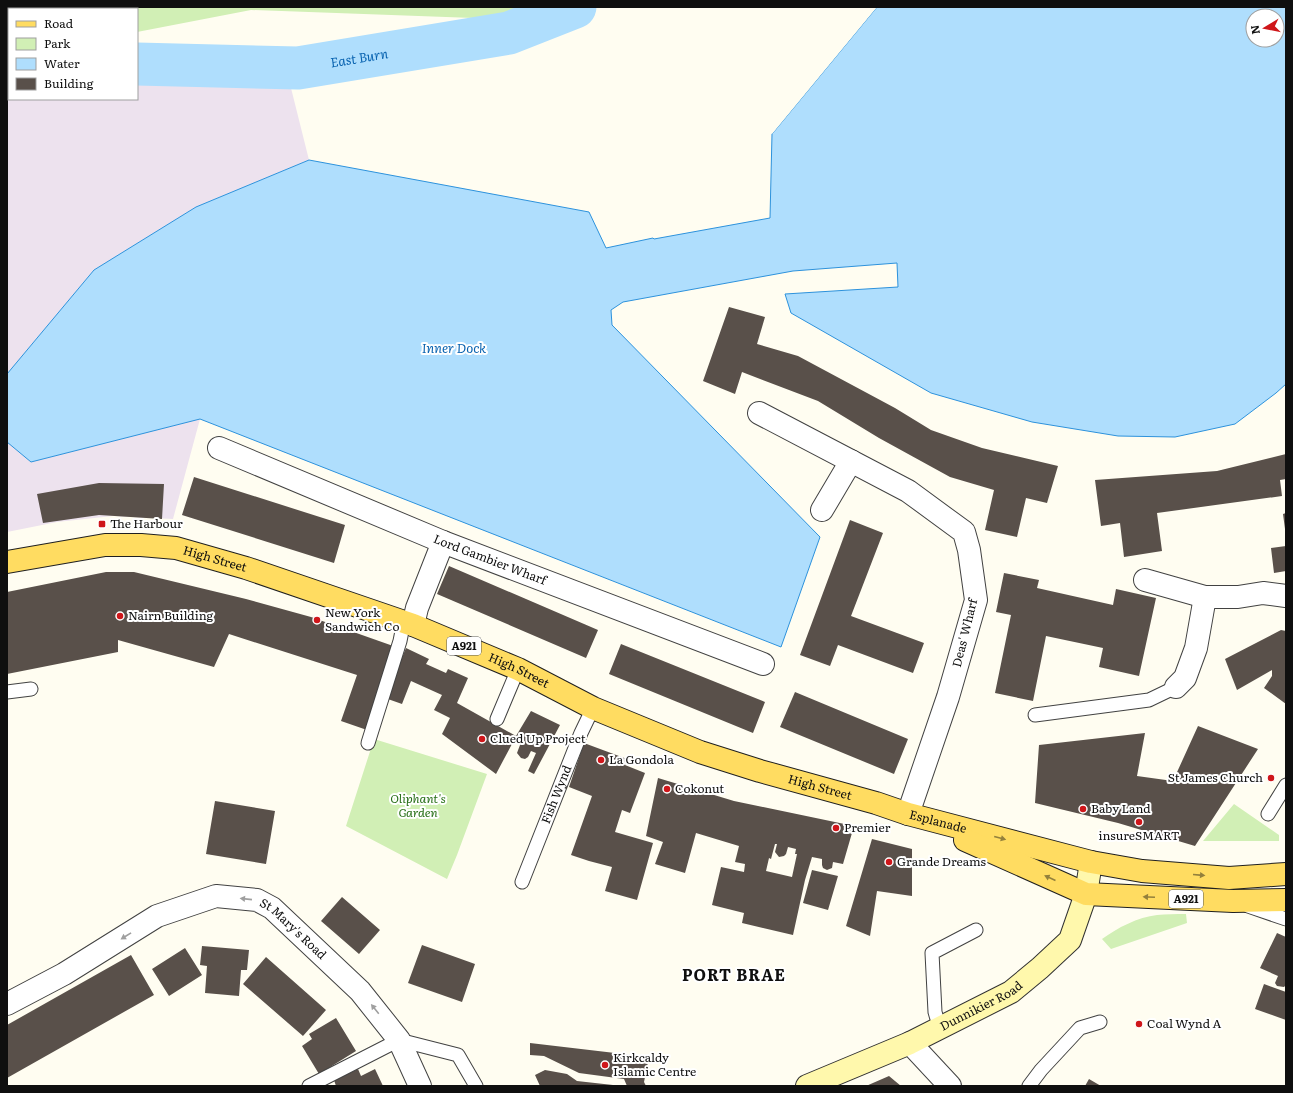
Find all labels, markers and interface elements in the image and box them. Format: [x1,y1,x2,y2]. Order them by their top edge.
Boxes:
legend [8,8,138,100]
north arrow [1245,8,1285,48]
text: Road [44,14,74,32]
text: N [1245,24,1263,36]
text: Park [44,34,71,52]
water label: East Burn [329,43,389,71]
text: Water [44,54,80,72]
text: Building [44,74,94,92]
water label: Inner Dock [422,338,487,357]
place label: The Harbour [110,514,183,532]
marker: The Harbour [97,519,107,529]
street label: Lord Gambier Wharf [431,529,551,589]
street label: High Street [181,541,249,576]
street label: Deas' Wharf [947,595,982,669]
place label: New York Sandwich Co [325,603,399,635]
place label: Nairn Building [128,606,214,624]
marker: Nairn Building [115,611,125,621]
marker: New York Sandwich Co [312,615,322,625]
road number: A921 [447,637,481,655]
street label: High Street [486,648,553,692]
place label: Clued Up Project [490,729,586,747]
marker: Clued Up Project [477,734,487,744]
place label: La Gondola [609,750,674,768]
marker: La Gondola [596,755,606,765]
street label: Fish Wynd [536,762,576,826]
place label: St James Church [1168,768,1263,786]
street label: High Street [786,769,854,804]
marker: St James Church [1266,773,1276,783]
place label: Cokonut [675,779,724,797]
marker: Cokonut [662,784,672,794]
park label: Oliphant's Garden [390,789,446,821]
place label: Baby Land [1091,799,1151,817]
marker: Baby Land [1078,804,1088,814]
street label: Esplanade [908,805,969,837]
marker: insureSMART [1134,817,1144,827]
place label: Premier [844,818,891,836]
marker: Premier [831,823,841,833]
place label: insureSMART [1098,826,1180,844]
one-way arrow [994,835,1006,841]
place label: Grande Dreams [897,852,987,870]
marker: Grande Dreams [884,857,894,867]
one-way arrow [1193,872,1205,879]
one-way arrow [1044,874,1056,881]
road number: A921 [1169,890,1203,908]
street label: St Mary's Road [257,893,332,964]
one-way arrow [1142,894,1155,900]
one-way arrow [240,896,252,902]
one-way arrow [121,932,131,940]
district label: PORT BRAE [682,962,786,986]
street label: Dunnikier Road [937,976,1027,1034]
one-way arrow [370,1004,379,1015]
place label: Coal Wynd A [1147,1014,1221,1032]
marker: Coal Wynd A [1134,1019,1144,1029]
place label: Kirkcaldy Islamic Centre [613,1048,696,1080]
marker: Kirkcaldy Islamic Centre [600,1060,610,1070]

